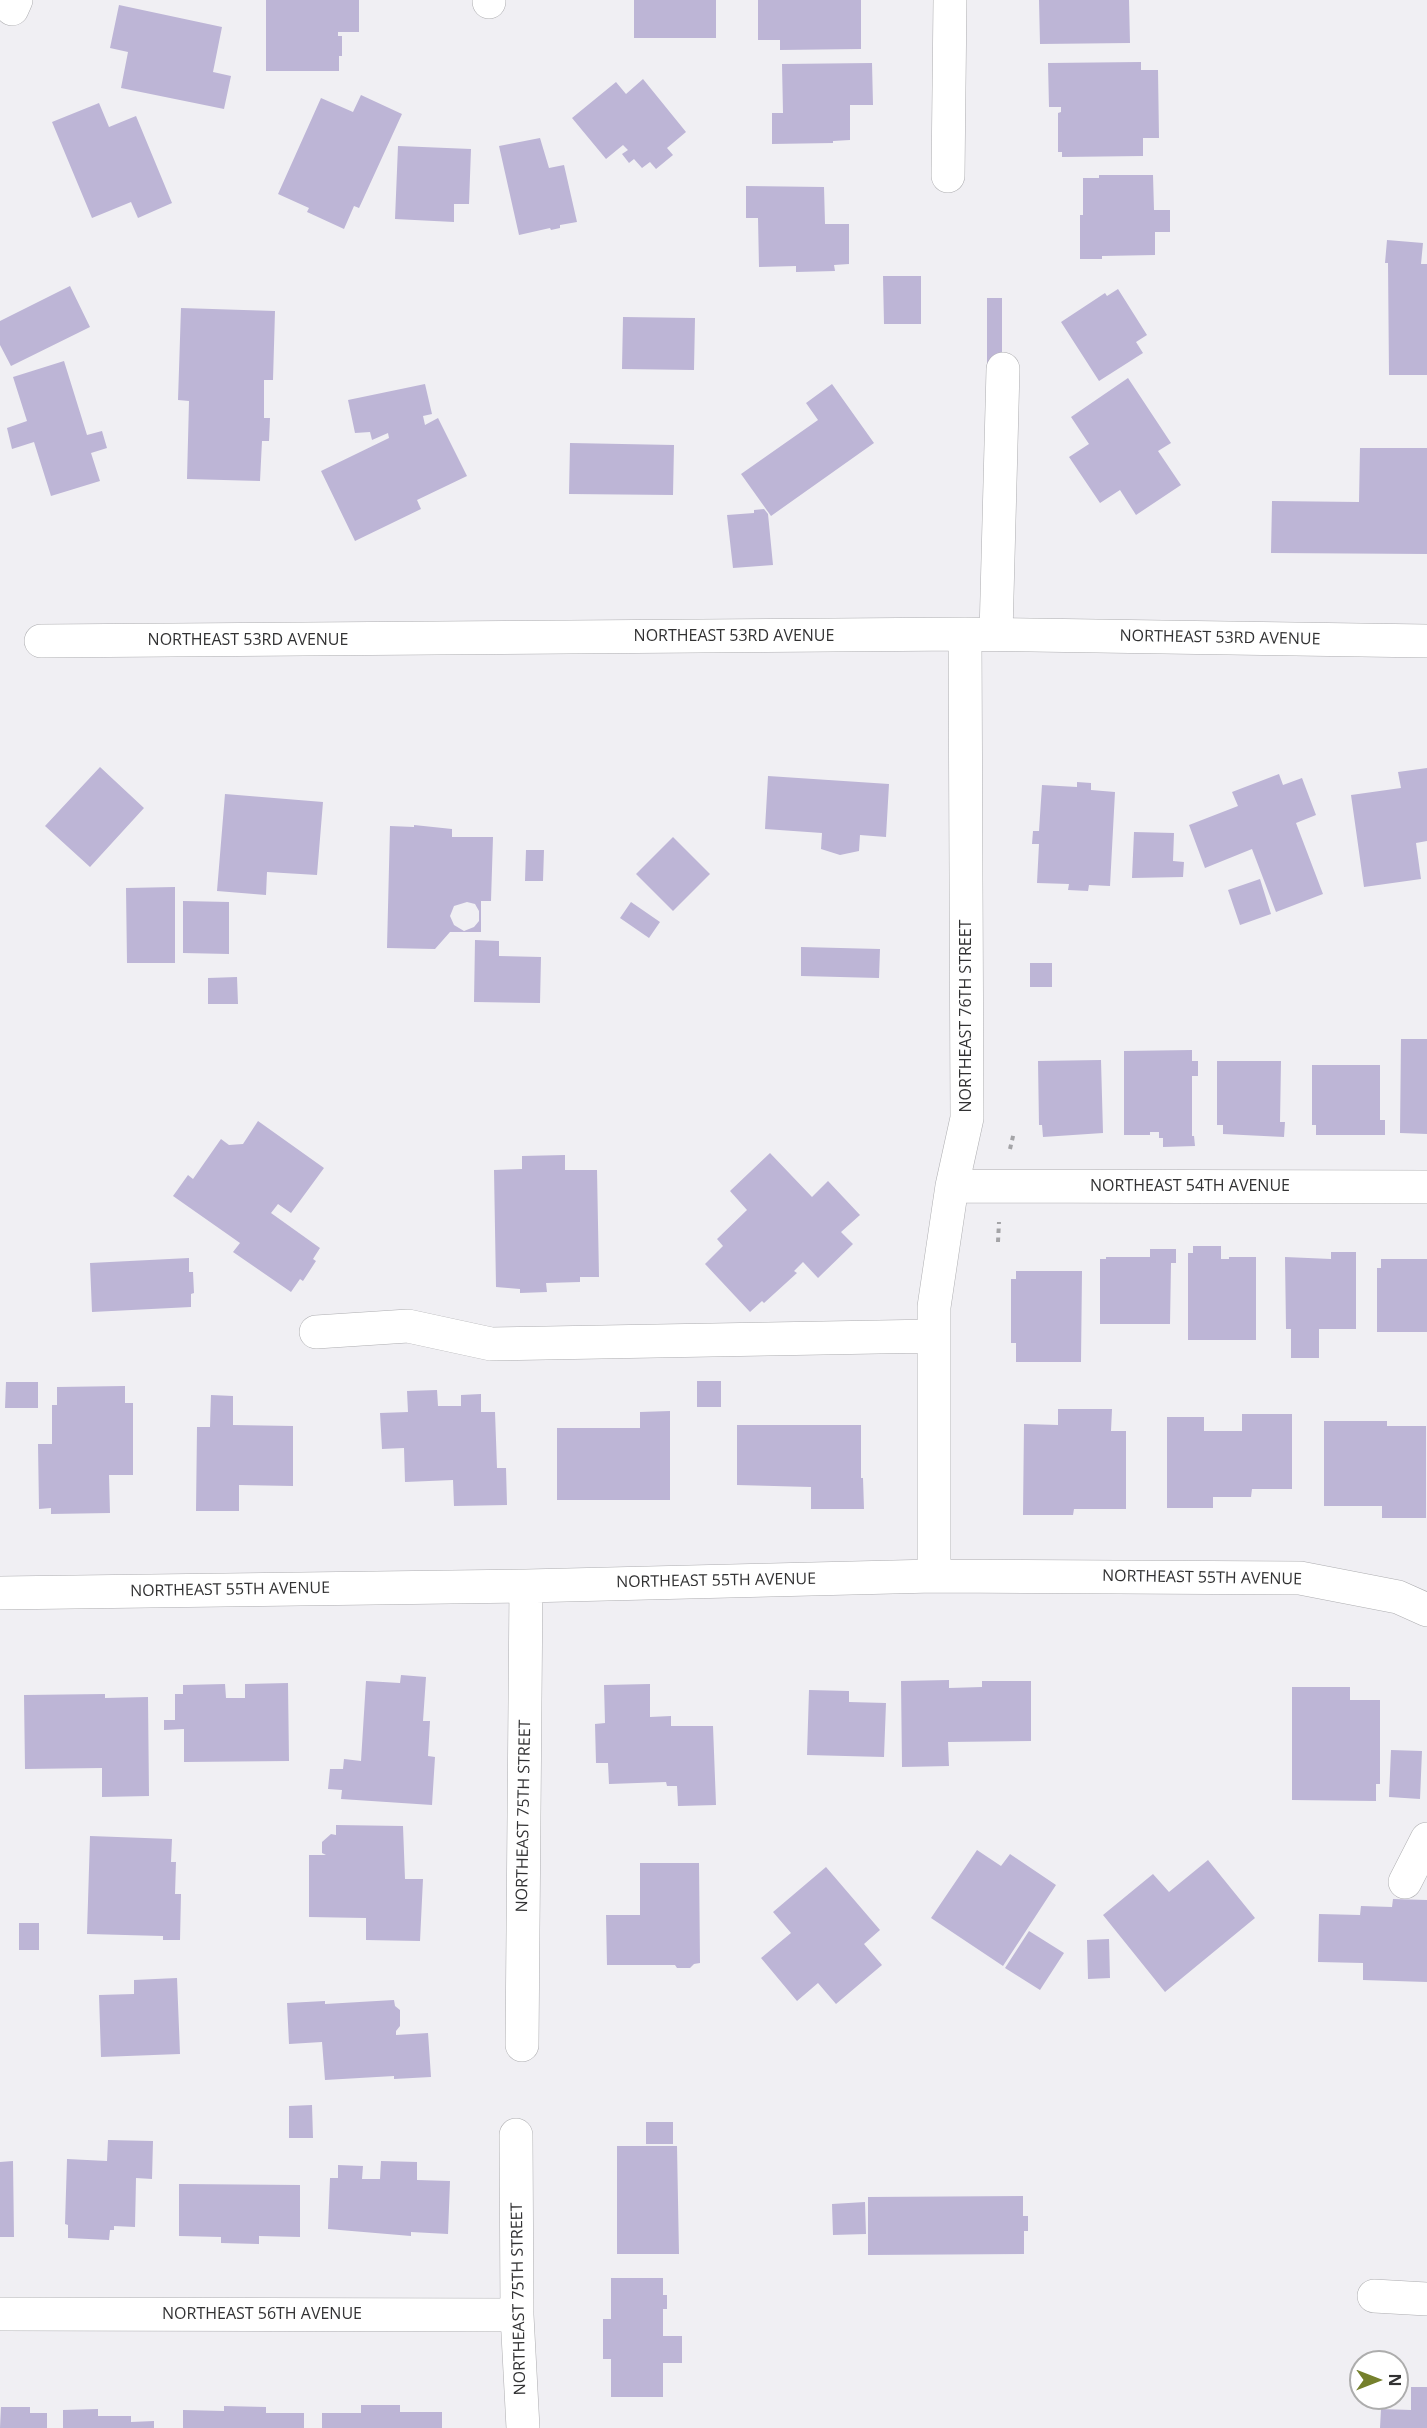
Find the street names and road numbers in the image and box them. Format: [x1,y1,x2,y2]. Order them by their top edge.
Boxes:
street label: NORTHEAST 53RD AVENUE [634,626,834,646]
street label: NORTHEAST 53RD AVENUE [1119,627,1321,649]
street label: NORTHEAST 53RD AVENUE [148,630,348,650]
street label: NORTHEAST 76TH STREET [956,920,976,1112]
street label: NORTHEAST 54TH AVENUE [1090,1176,1290,1196]
street label: NORTHEAST 55TH AVENUE [1102,1567,1302,1589]
street label: NORTHEAST 55TH AVENUE [616,1570,816,1592]
street label: NORTHEAST 55TH AVENUE [130,1579,330,1601]
street label: NORTHEAST 75TH STREET [513,1719,535,1913]
street label: NORTHEAST 75TH STREET [508,2202,530,2396]
street label: NORTHEAST 56TH AVENUE [162,2304,362,2324]

